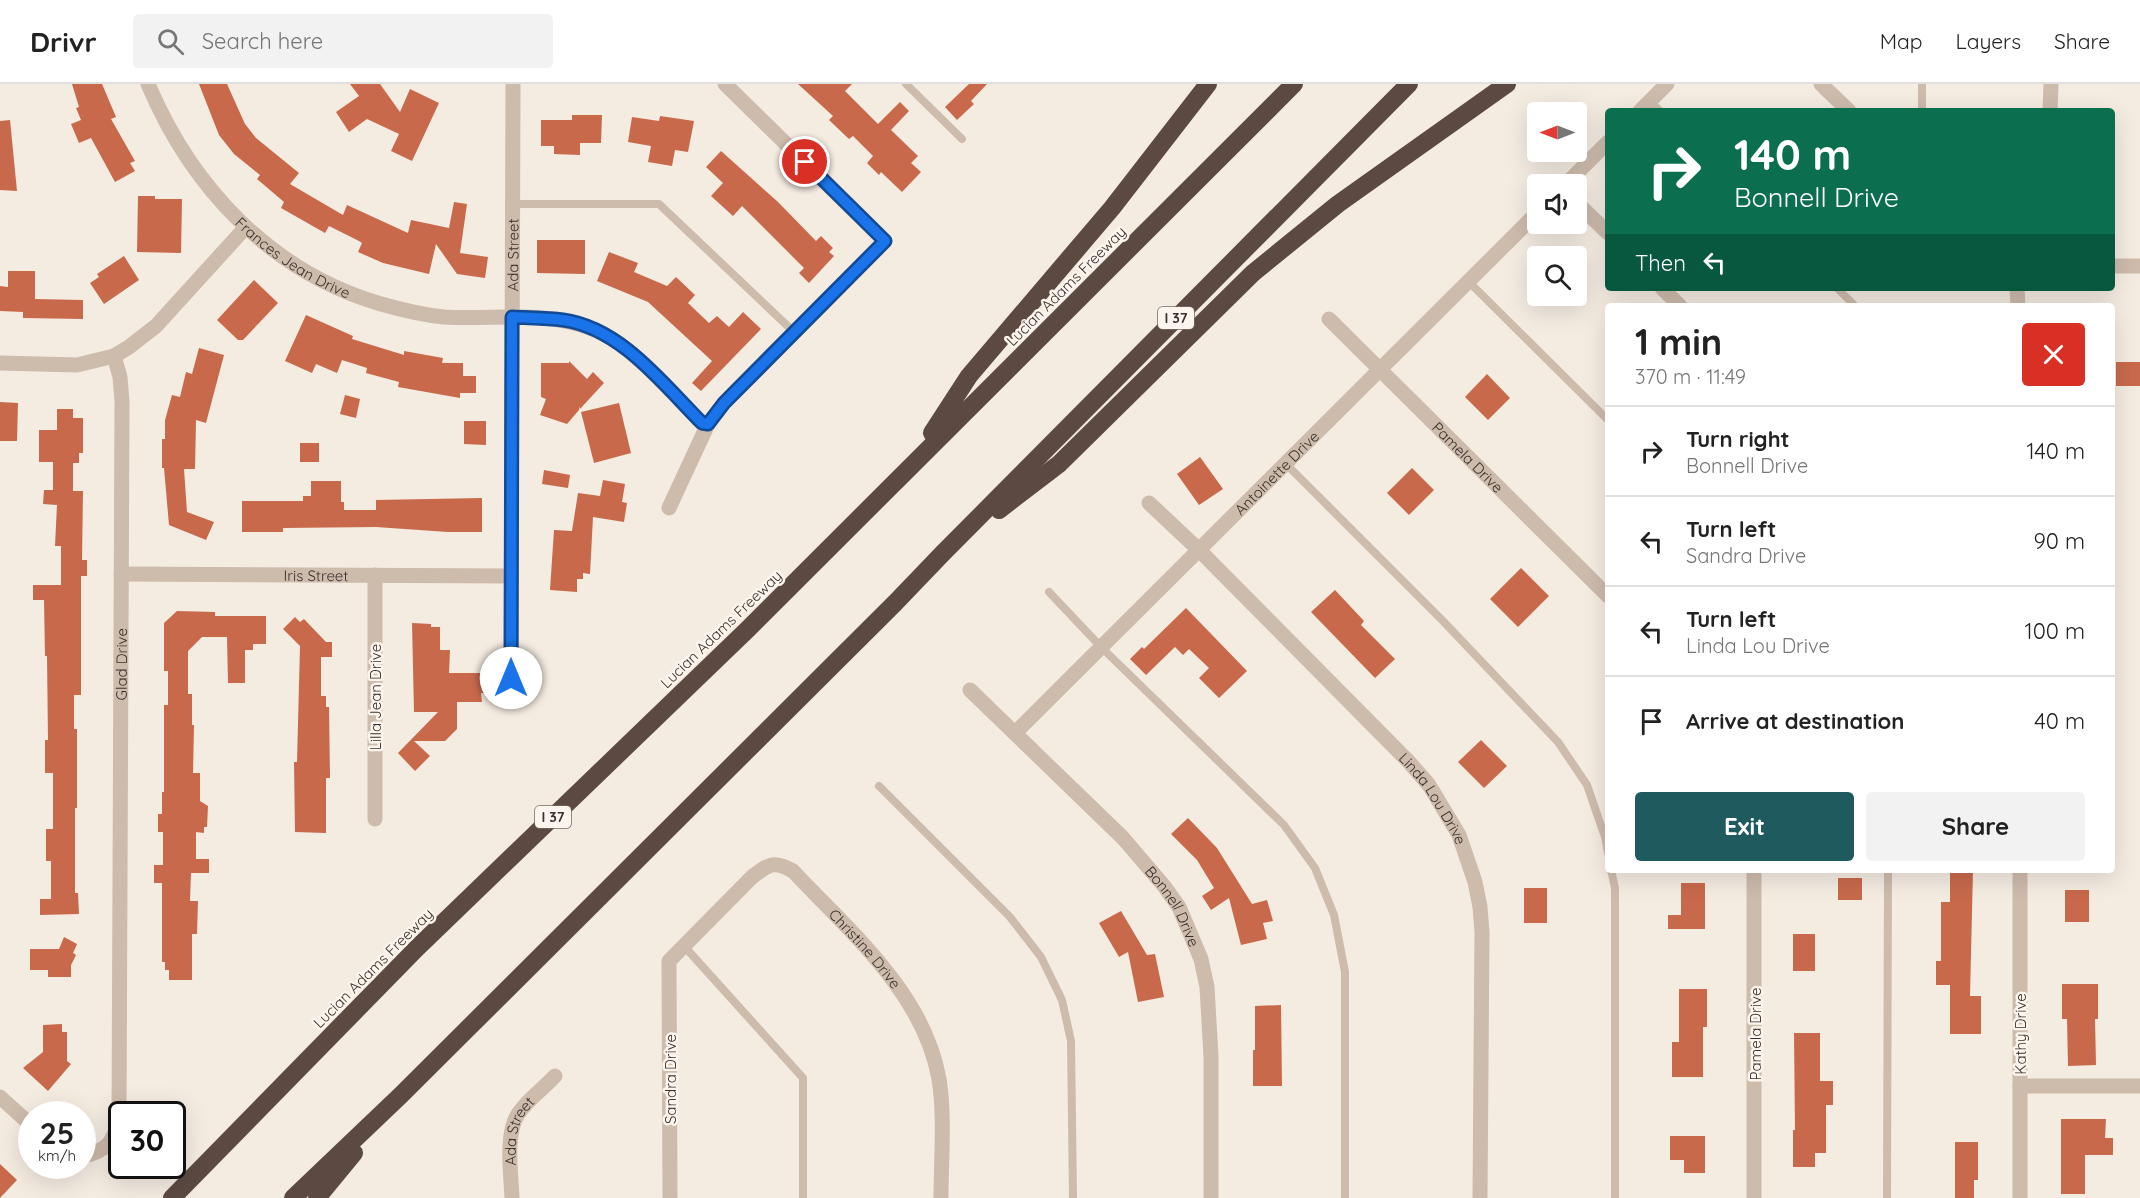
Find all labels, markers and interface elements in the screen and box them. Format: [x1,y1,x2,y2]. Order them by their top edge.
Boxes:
search box [133,14,553,68]
text: Drivr [30,24,97,59]
icon: search [154,25,187,58]
text: Search here [202,27,323,55]
text: Map [1880,28,1923,54]
text: Layers [1956,28,2021,54]
text: Share [2054,28,2110,54]
north arrow [1527,102,1587,162]
map controls [1527,102,1587,306]
text: 140 m [1734,128,1851,181]
icon: right [1635,132,1713,210]
pin [779,136,830,187]
icon: arrive [788,145,821,178]
button: sound [1527,174,1587,234]
text: Bonnell Drive [1734,180,1899,214]
street label: Frances Jean Drive [232,213,353,302]
street label: Ada Street [503,218,522,292]
street label: Lucian Adams Freeway [1002,222,1130,350]
button: search [1527,246,1587,306]
icon: left [1698,246,1731,279]
text: Then [1635,249,1686,277]
road number: I 37 [1158,307,1194,329]
text: 1 min [1635,319,1722,364]
button: close [2022,323,2085,386]
text: 370 m · 11:49 [1635,364,1746,389]
street label: Pamela Drive [1428,418,1508,497]
text: Turn right [1686,425,1790,453]
street label: Antoinette Drive [1230,426,1323,519]
icon: right [1635,435,1668,468]
text: 140 m [2026,437,2085,465]
text: Bonnell Drive [1686,453,1808,478]
text: Turn left [1686,515,1776,543]
icon: left [1635,525,1668,558]
text: 90 m [2034,527,2085,555]
text: Sandra Drive [1686,543,1806,568]
street label: Iris Street [283,565,349,585]
street label: Lucian Adams Freeway [656,566,786,692]
text: Turn left [1686,605,1776,633]
icon: left [1635,615,1668,648]
text: 100 m [2025,617,2085,645]
street label: Glad Drive [111,628,131,700]
text: Linda Lou Drive [1686,633,1830,658]
street label: Lilla Jean Drive [366,644,385,750]
position arrow [479,646,543,710]
icon: arrive [1635,705,1668,738]
text: Arrive at destination [1686,707,1904,735]
text: 40 m [2034,707,2085,735]
street label: Linda Lou Drive [1395,748,1471,847]
button: Exit [1635,792,1854,861]
button: Share [1866,792,2085,861]
road number: I 37 [535,806,571,828]
street label: Bonnell Drive [1141,862,1204,949]
street label: Lucian Adams Freeway [309,904,437,1032]
street label: Christine Drive [825,905,906,992]
street label: Pamela Drive [1746,988,1765,1080]
street label: Kathy Drive [2011,993,2030,1075]
street label: Sandra Drive [661,1034,680,1124]
street label: Ada Street [500,1092,538,1166]
speed limit sign: 30 [108,1101,186,1179]
text: 25 [40,1114,74,1152]
text: km/h [38,1146,76,1165]

